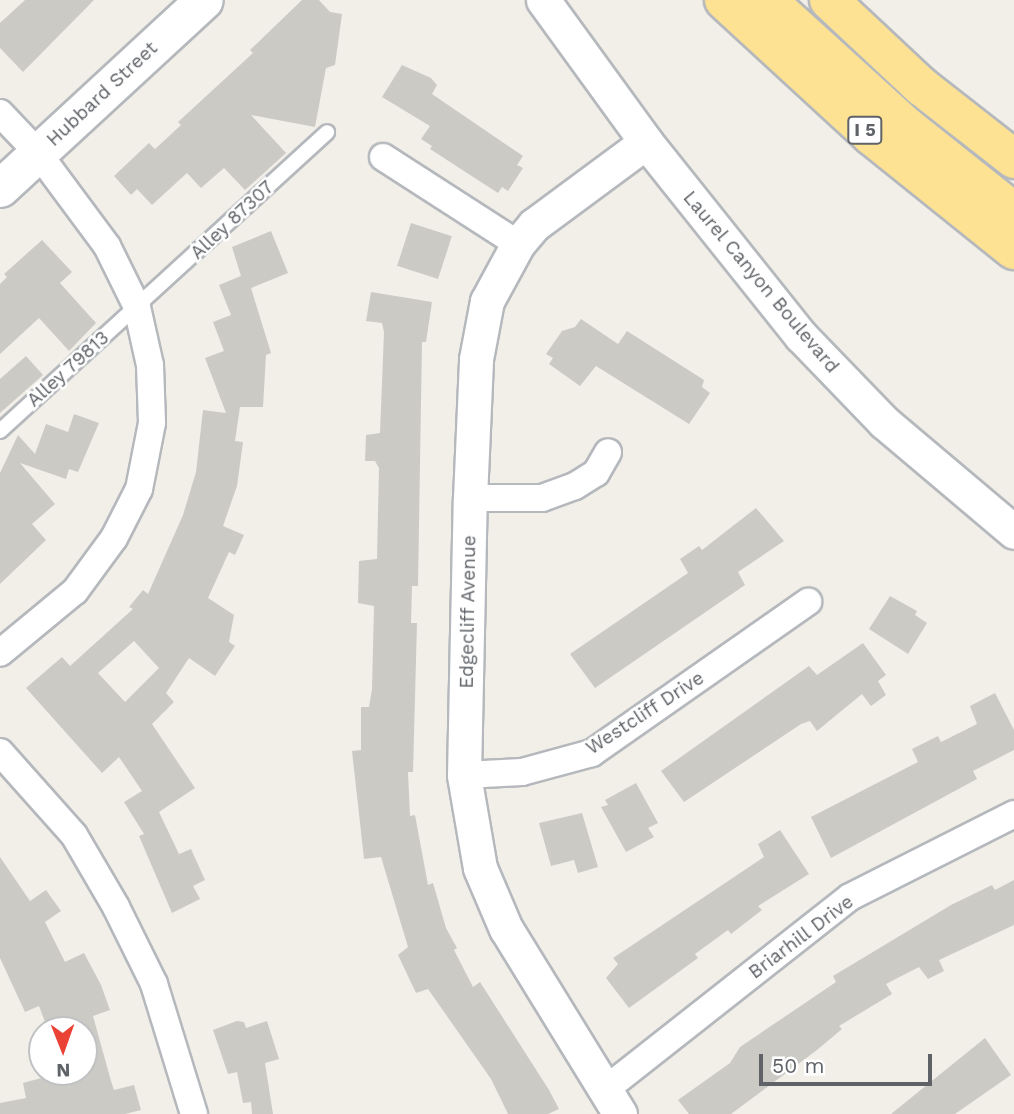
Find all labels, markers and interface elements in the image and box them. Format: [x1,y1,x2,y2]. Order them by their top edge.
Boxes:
street label: Hubbard Street [42,37,162,151]
road number: I 5 [846,116,884,145]
street label: Alley 87307 [186,176,278,264]
street label: Laurel Canyon Boulevard [678,186,844,378]
street label: Alley 79813 [22,326,114,412]
street label: Edgecliff Avenue [455,534,481,690]
street label: Westcliff Drive [581,666,709,760]
street label: Briarhill Drive [744,890,858,984]
north arrow [28,1016,98,1086]
scale bar [762,1040,935,1084]
text: 50 m [772,1053,824,1078]
text: N [56,1059,71,1082]

